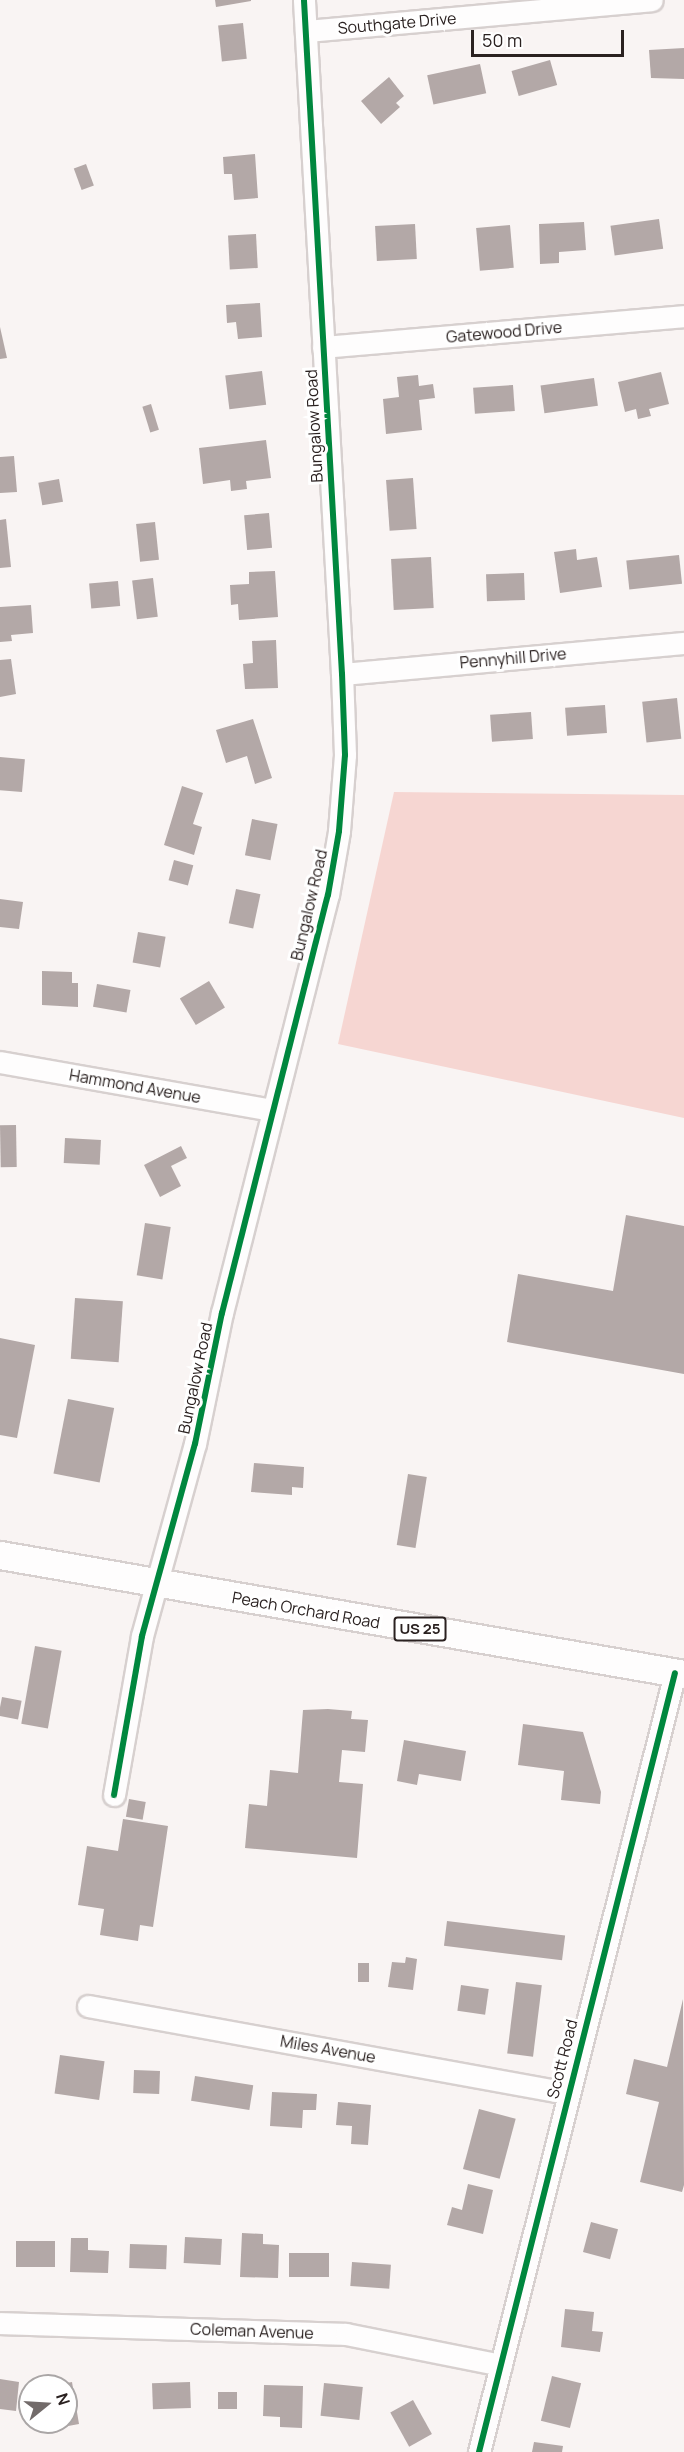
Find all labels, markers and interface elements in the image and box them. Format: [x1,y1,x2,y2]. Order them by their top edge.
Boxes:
street label: Southgate Drive [337,8,457,38]
scale bar [474,18,627,56]
text: 50 m [482,28,522,52]
street label: Gatewood Drive [445,317,563,347]
street label: Bungalow Road [301,369,327,483]
street label: Pennyhill Drive [459,644,567,672]
street label: Bungalow Road [287,848,331,962]
street label: Hammond Avenue [68,1065,202,1107]
street label: Bungalow Road [174,1321,216,1435]
street label: Peach Orchard Road [231,1588,381,1632]
road number: US 25 [393,1617,447,1641]
street label: Scott Road [543,2017,581,2101]
street label: Miles Avenue [279,2031,377,2067]
street label: Coleman Avenue [190,2319,314,2343]
north arrow [18,2374,78,2434]
text: N [51,2390,75,2408]

